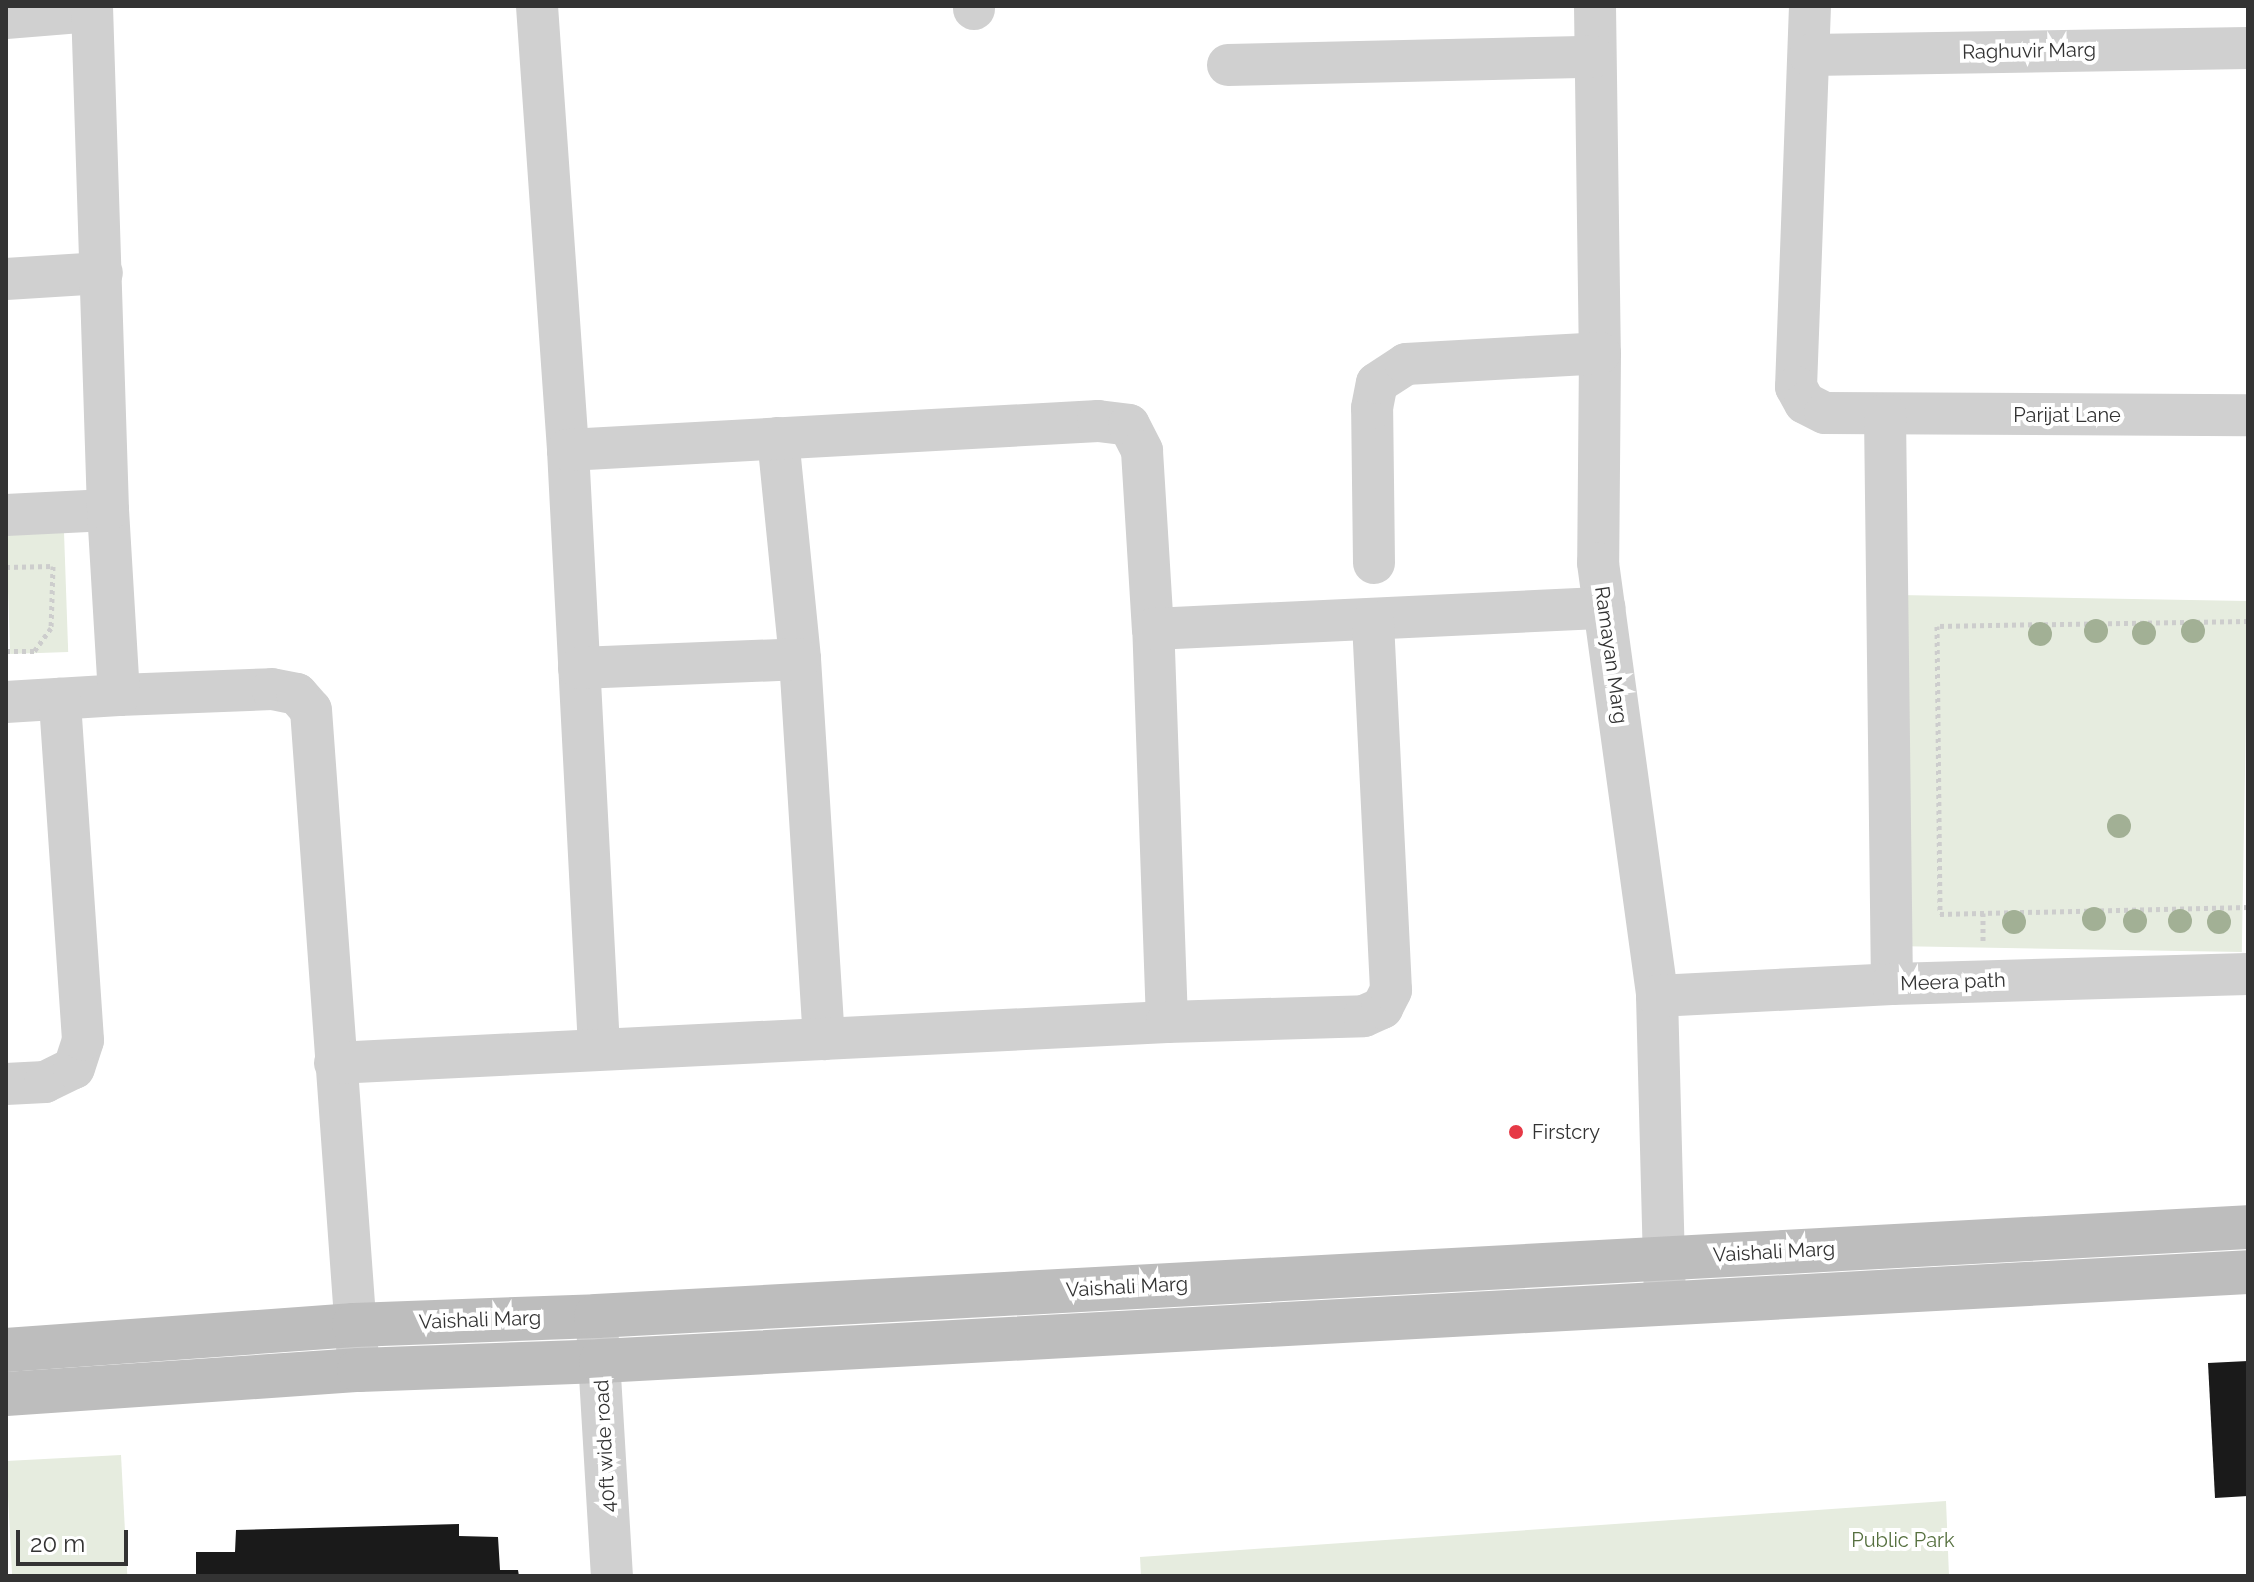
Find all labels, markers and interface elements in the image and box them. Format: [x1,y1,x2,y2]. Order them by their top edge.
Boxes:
street label: Raghuvir Marg [1962,38,2096,64]
street label: Parijat Lane [2013,403,2121,427]
street label: Ramayan Marg [1589,585,1633,725]
street label: Meera path [1900,968,2006,996]
place label: Firstcry [1532,1120,1600,1144]
marker: Firstcry [1507,1123,1525,1141]
street label: Vaishali Marg [1712,1237,1836,1267]
street label: Vaishali Marg [1065,1272,1189,1302]
street label: Vaishali Marg [418,1306,542,1334]
street label: 40ft wide road [590,1379,620,1513]
scale bar [20,1514,132,1564]
park label: Public Park [1851,1528,1955,1552]
text: 20 m [30,1529,85,1558]

